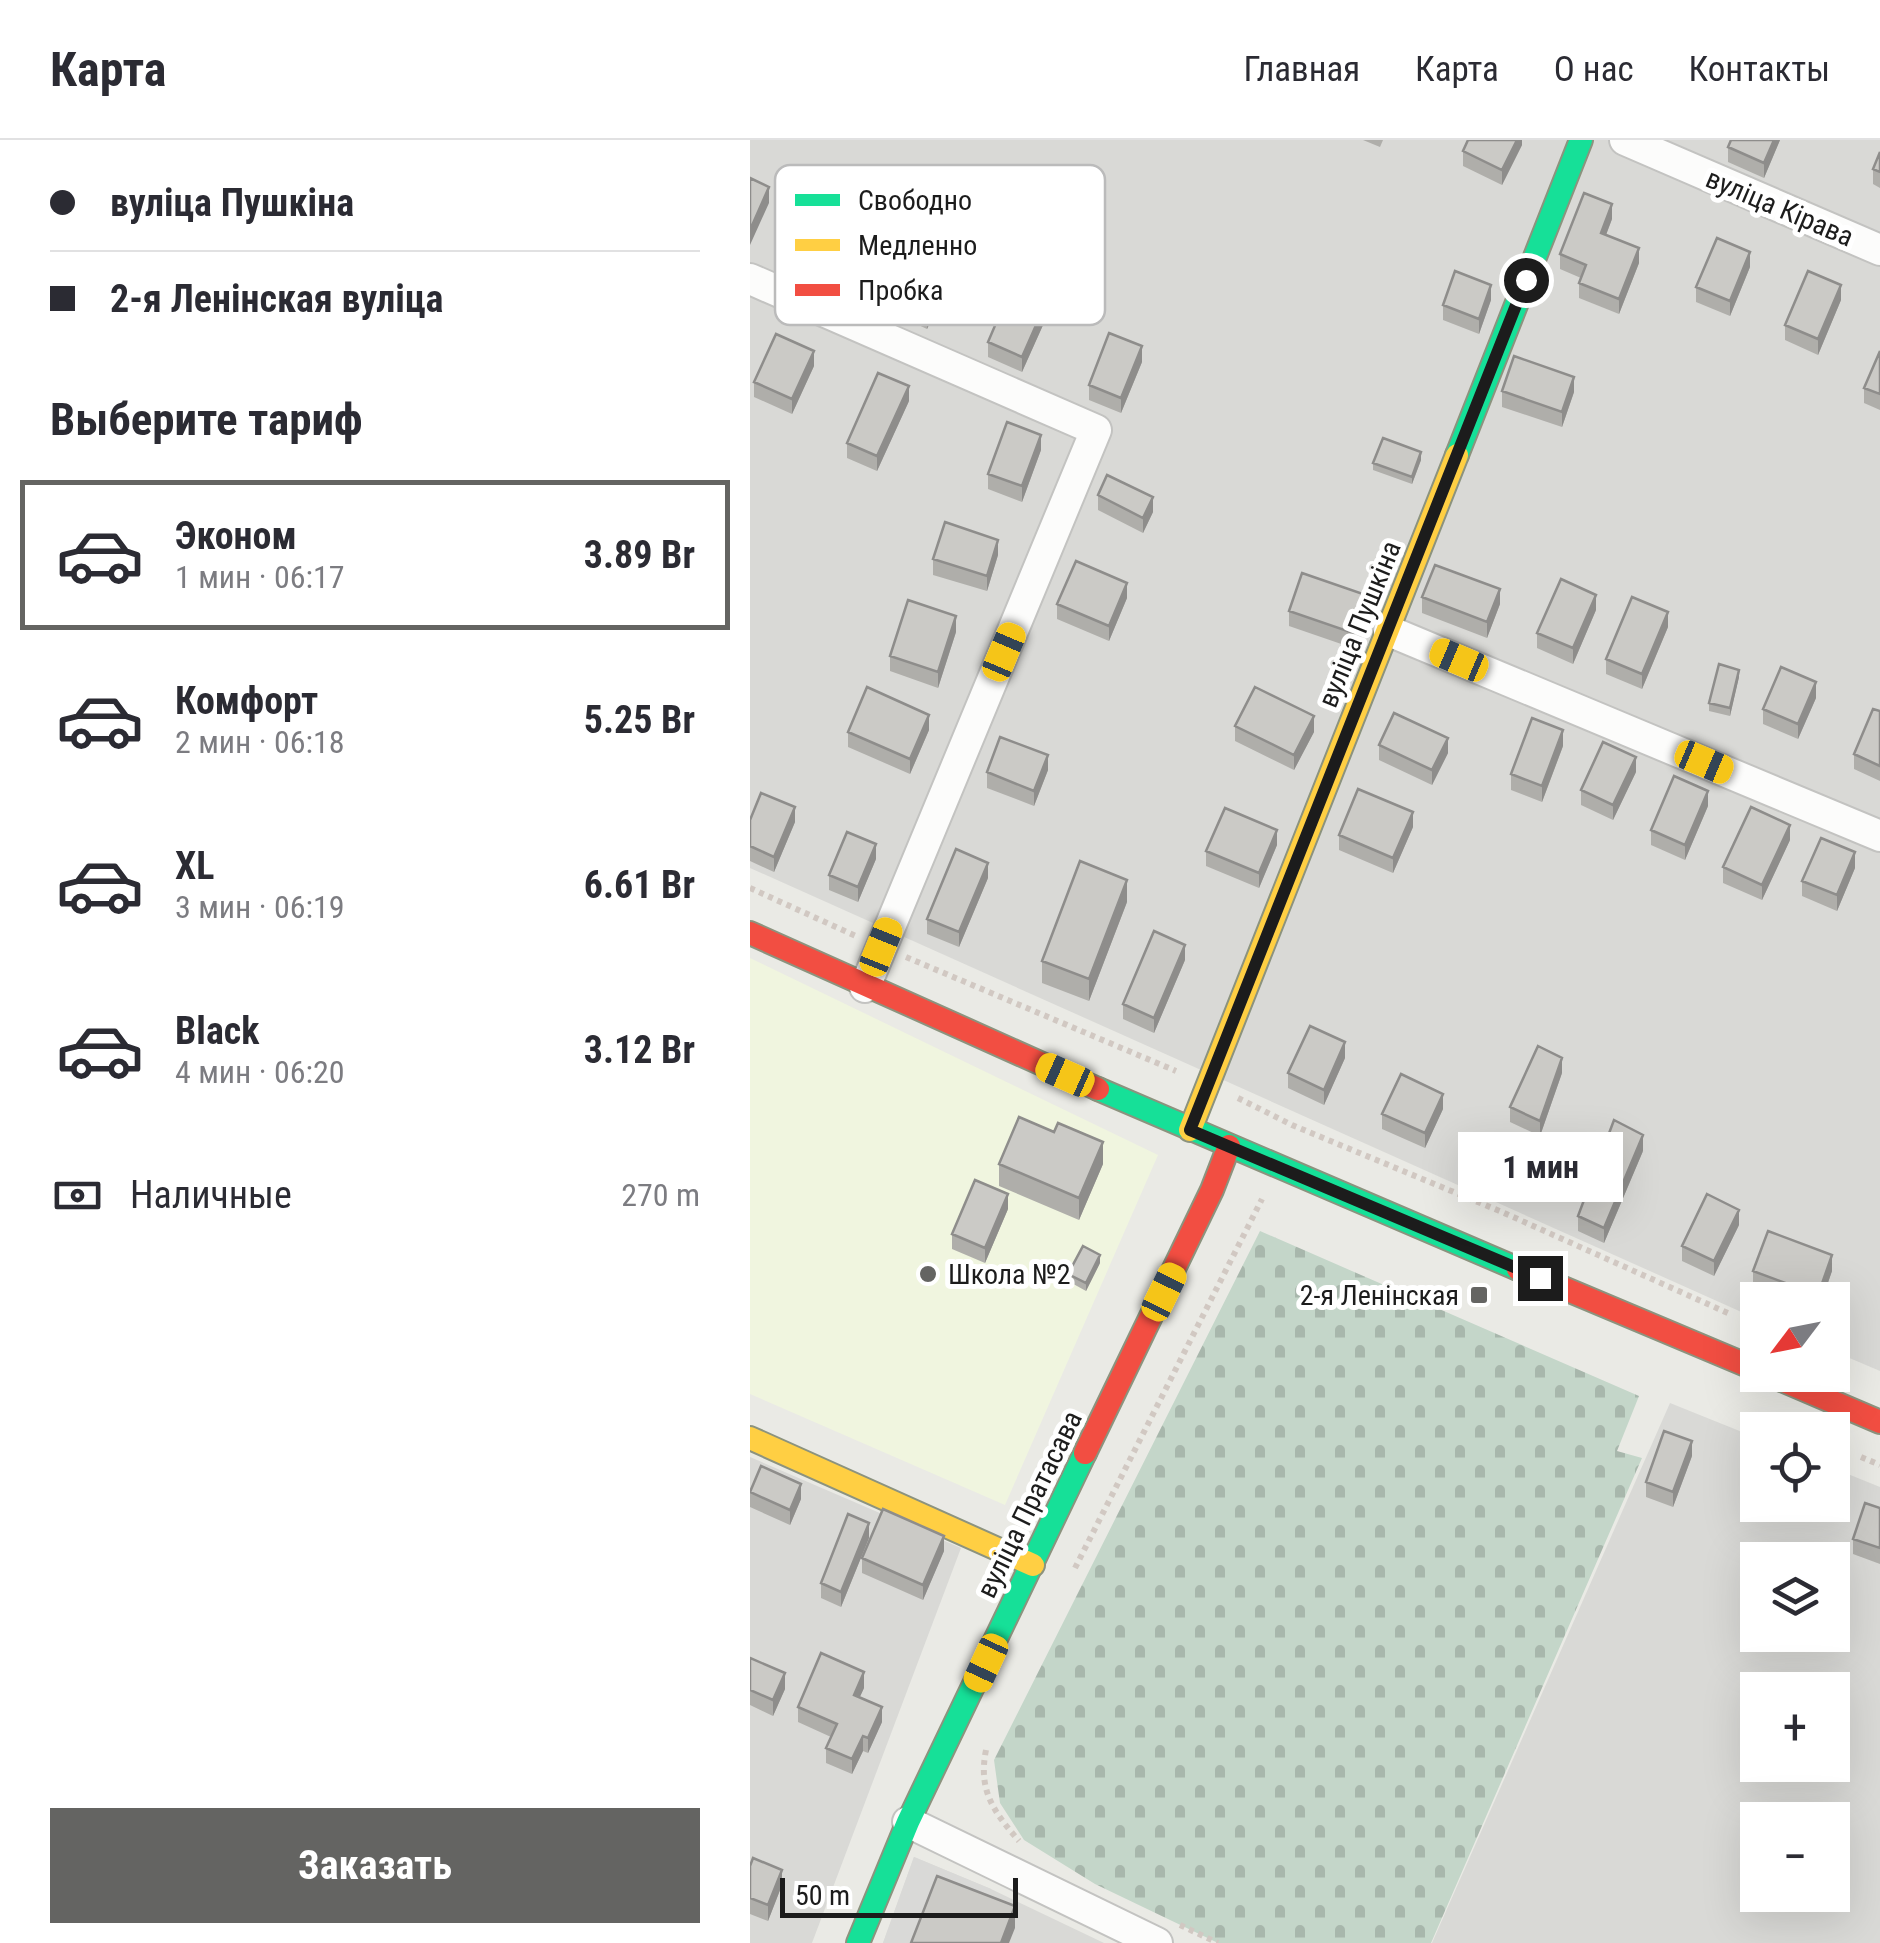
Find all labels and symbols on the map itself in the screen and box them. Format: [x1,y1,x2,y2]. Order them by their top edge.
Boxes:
street label: вуліца Кірава [1701,162,1859,253]
legend [775,165,1105,325]
text: Свободно [858,184,972,217]
text: Медленно [858,229,977,262]
route start [1504,258,1549,303]
text: Пробка [858,274,943,307]
street label: вуліца Пушкіна [1311,536,1408,712]
car [978,619,1030,685]
car [1426,634,1492,686]
car [1671,736,1737,788]
car [856,914,906,980]
car [1031,1049,1099,1101]
callout: 1 мин [1458,1133,1622,1203]
route end [1518,1256,1563,1301]
place label: Школа №2 [948,1258,1071,1291]
car [1137,1258,1191,1326]
marker: Школа №2 [917,1263,939,1285]
place label: 2-я Ленінская [1300,1279,1459,1312]
north arrow [1740,1282,1850,1392]
marker: 2-я Ленінская [1468,1284,1490,1306]
street label: вуліца Пратасава [970,1405,1089,1603]
car [960,1629,1012,1697]
scale bar [780,1873,1018,1918]

